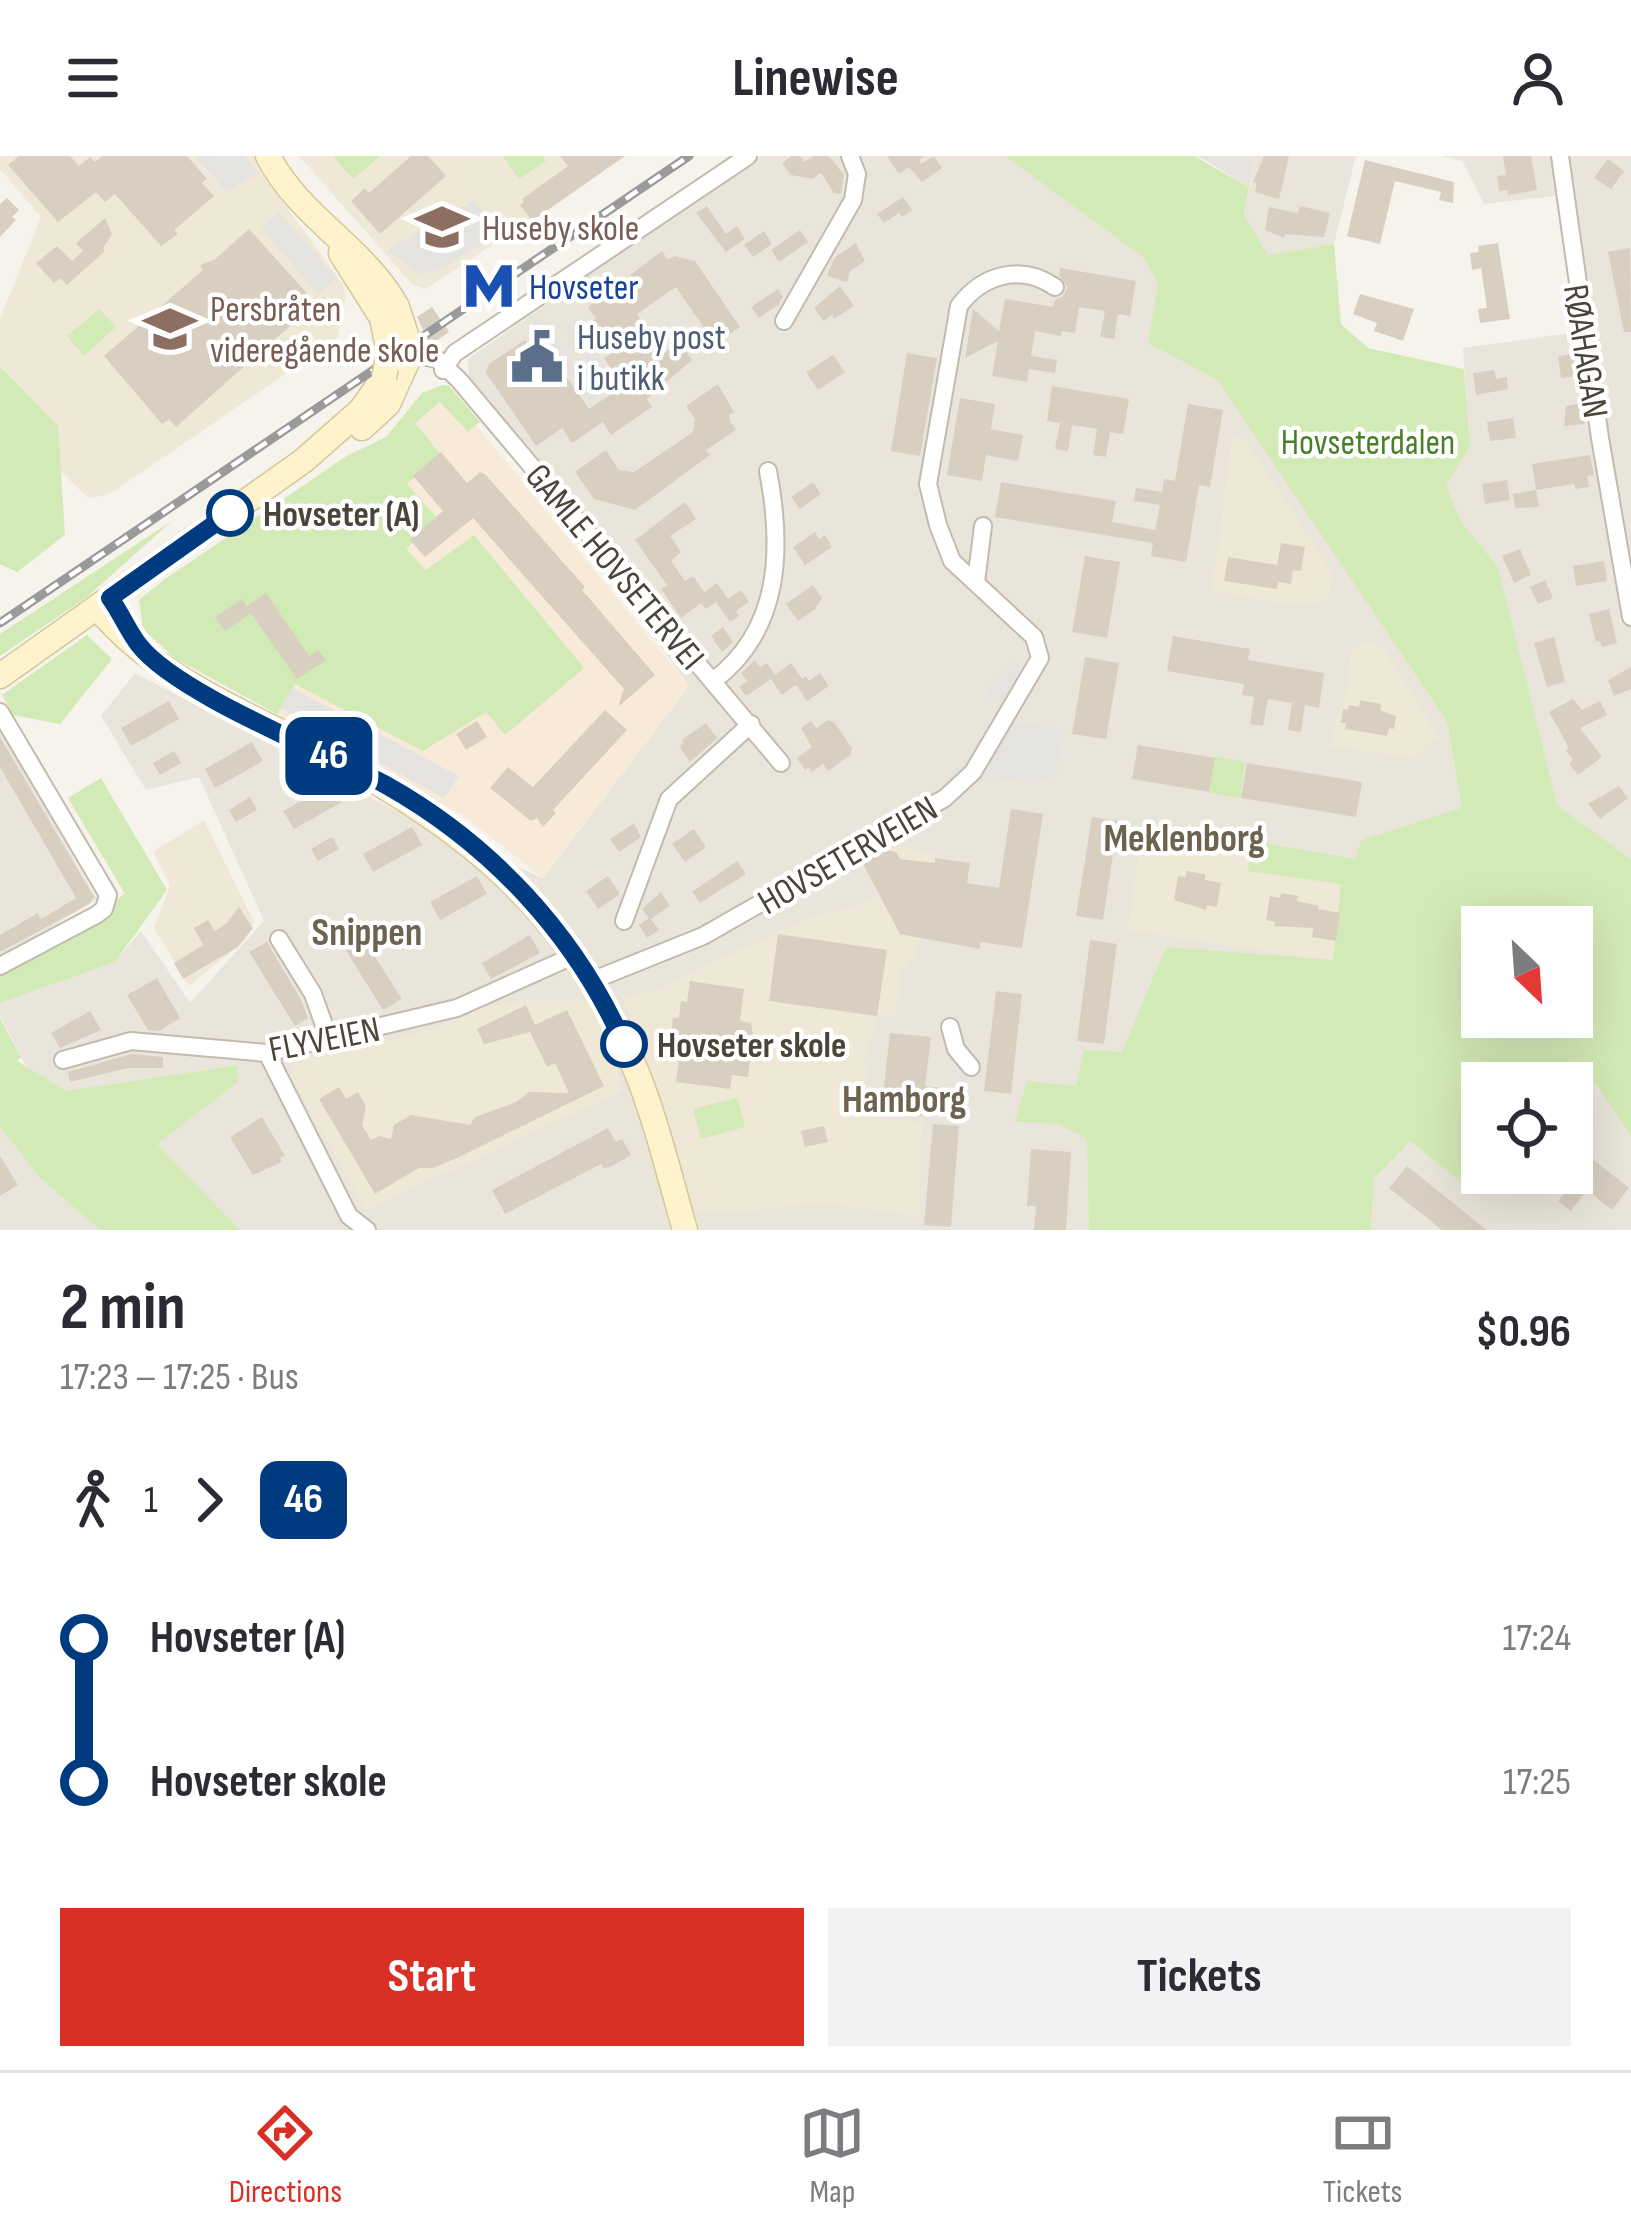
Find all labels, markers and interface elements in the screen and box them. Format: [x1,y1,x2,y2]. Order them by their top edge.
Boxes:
icon: menu [60,45,126,111]
icon: person [1505,45,1571,111]
text: Linewise [732,46,899,111]
school or university icon: Huseby skole [413,198,471,256]
place label: Huseby skole [482,208,639,251]
metro station icon: Hovseter [460,257,518,315]
place label: Hovseter [529,267,639,310]
street label: RØAHAGAN [1553,282,1616,421]
place label: Persbråten videregående skole [210,289,439,373]
school or university icon: Persbråten videregående skole [141,300,199,358]
place label: Huseby post i butikk [577,317,726,401]
public building icon: Huseby post i butikk [508,328,566,386]
park label: Hovseterdalen [1281,422,1455,465]
street label: GAMLE HOVSETERVEI [516,456,713,679]
marker: Hovseter (A) [208,491,252,535]
place label: Hovseter (A) [263,494,419,537]
line badge: 46 [275,717,383,795]
text: 46 [309,730,349,781]
street label: HOVSETERVEIEN [751,788,945,925]
district label: Meklenborg [1103,816,1265,863]
north arrow [1461,906,1593,1038]
map controls [1461,906,1593,1194]
district label: Snippen [312,910,422,957]
street label: FLYVEIEN [265,1009,384,1072]
marker: Hovseter skole [602,1022,646,1066]
place label: Hovseter skole [657,1025,846,1068]
button: locate [1461,1062,1593,1194]
district label: Hamborg [842,1077,966,1124]
text: 2 min [60,1269,186,1348]
text: $0.96 [1475,1305,1571,1360]
text: 17:23 – 17:25 · Bus [60,1354,299,1401]
icon: walk [60,1467,126,1533]
icon: forward [176,1467,242,1533]
text: 46 [284,1474,323,1525]
text: 1 [144,1477,158,1524]
text: Hovseter (A) [150,1611,345,1666]
text: 17:24 [1503,1615,1571,1662]
text: Hovseter skole [150,1755,387,1810]
text: 17:25 [1503,1759,1571,1806]
button: Start [60,1908,804,2046]
button: Tickets [828,1908,1571,2046]
tab: Directions [229,2100,342,2212]
tab: Map [799,2100,865,2212]
tab: Tickets [1323,2100,1402,2212]

